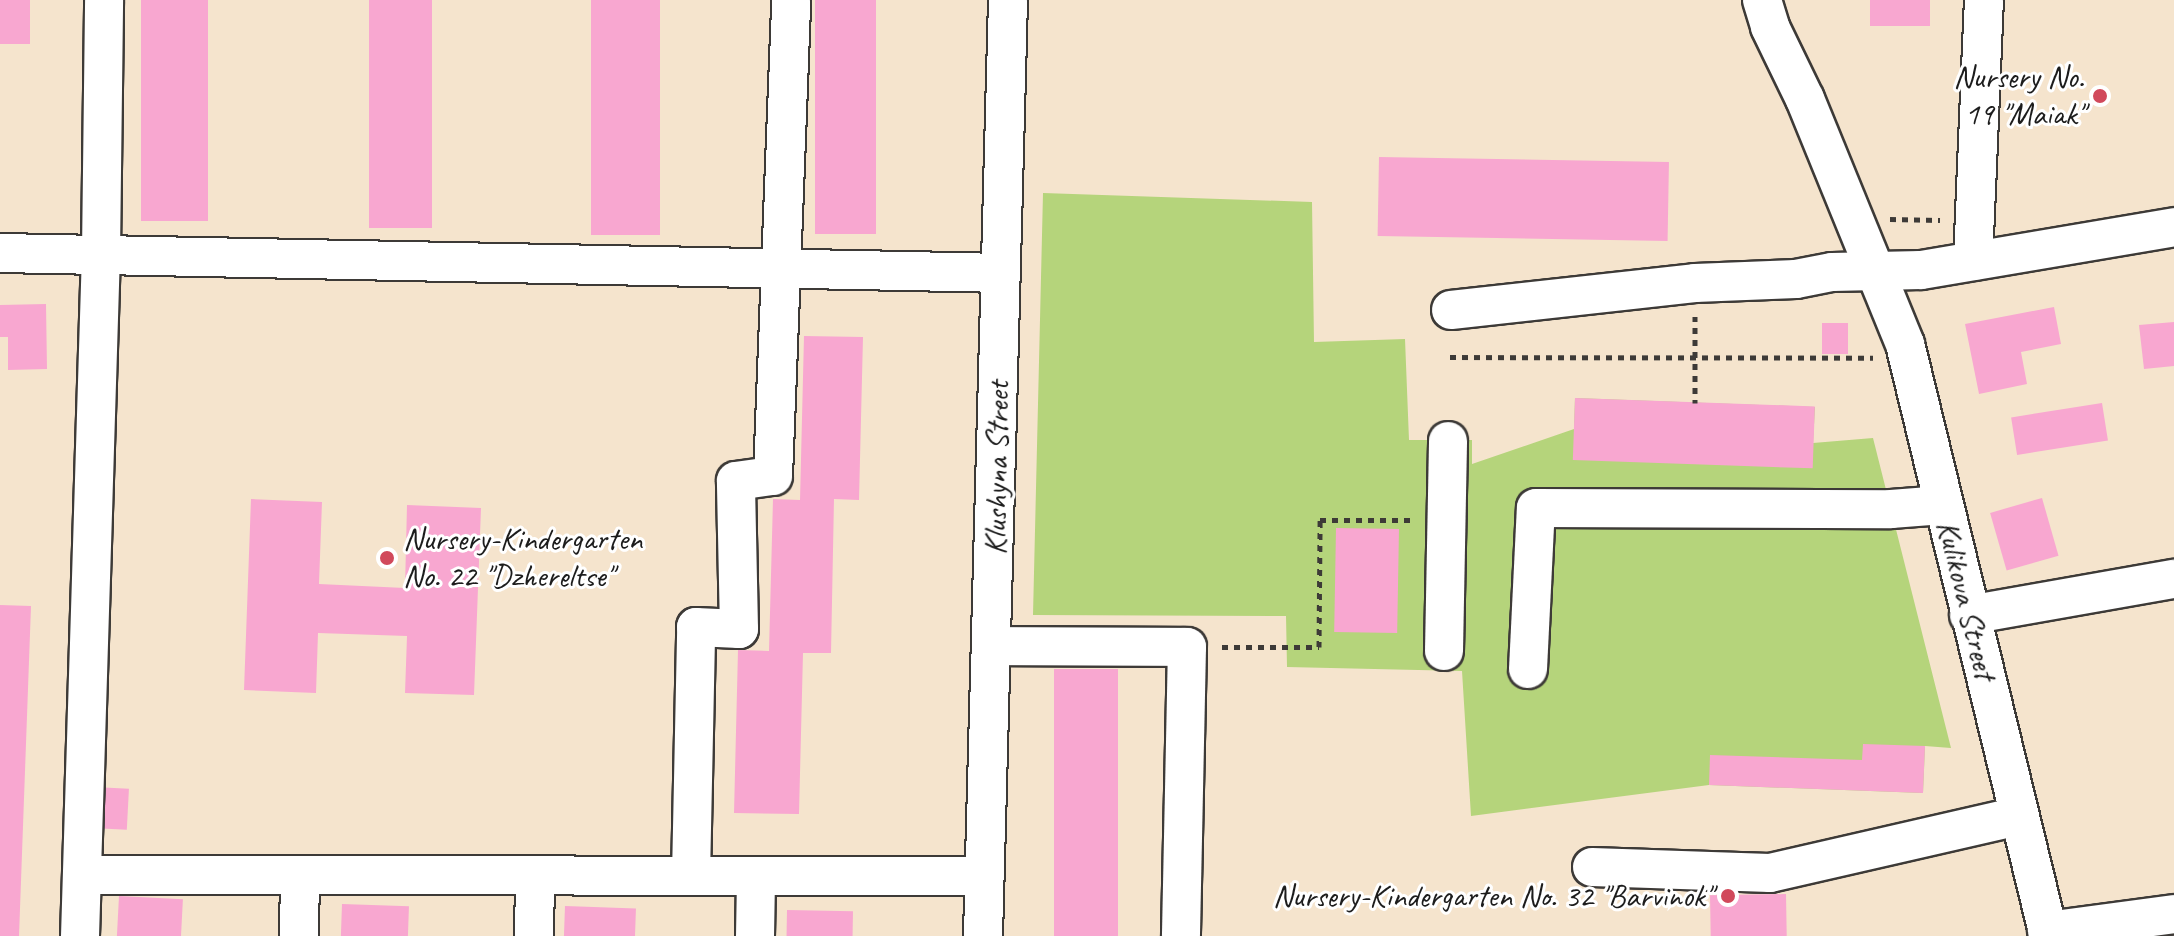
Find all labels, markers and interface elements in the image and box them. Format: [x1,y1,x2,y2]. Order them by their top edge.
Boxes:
place label: Nursery No. 19 "Maiak" [1953,59,2084,134]
marker: Nursery No. 19 "Maiak" [2091,87,2109,105]
street label: Klushyna Street [976,380,1018,556]
street label: Kulikova Street [1928,516,2004,684]
place label: Nursery-Kindergarten No. 22 "Dzhereltse" [403,521,642,596]
marker: Nursery-Kindergarten No. 22 "Dzhereltse" [378,549,396,567]
place label: Nursery-Kindergarten No. 32 "Barvinok" [1273,877,1712,915]
marker: Nursery-Kindergarten No. 32 "Barvinok" [1719,887,1737,905]

